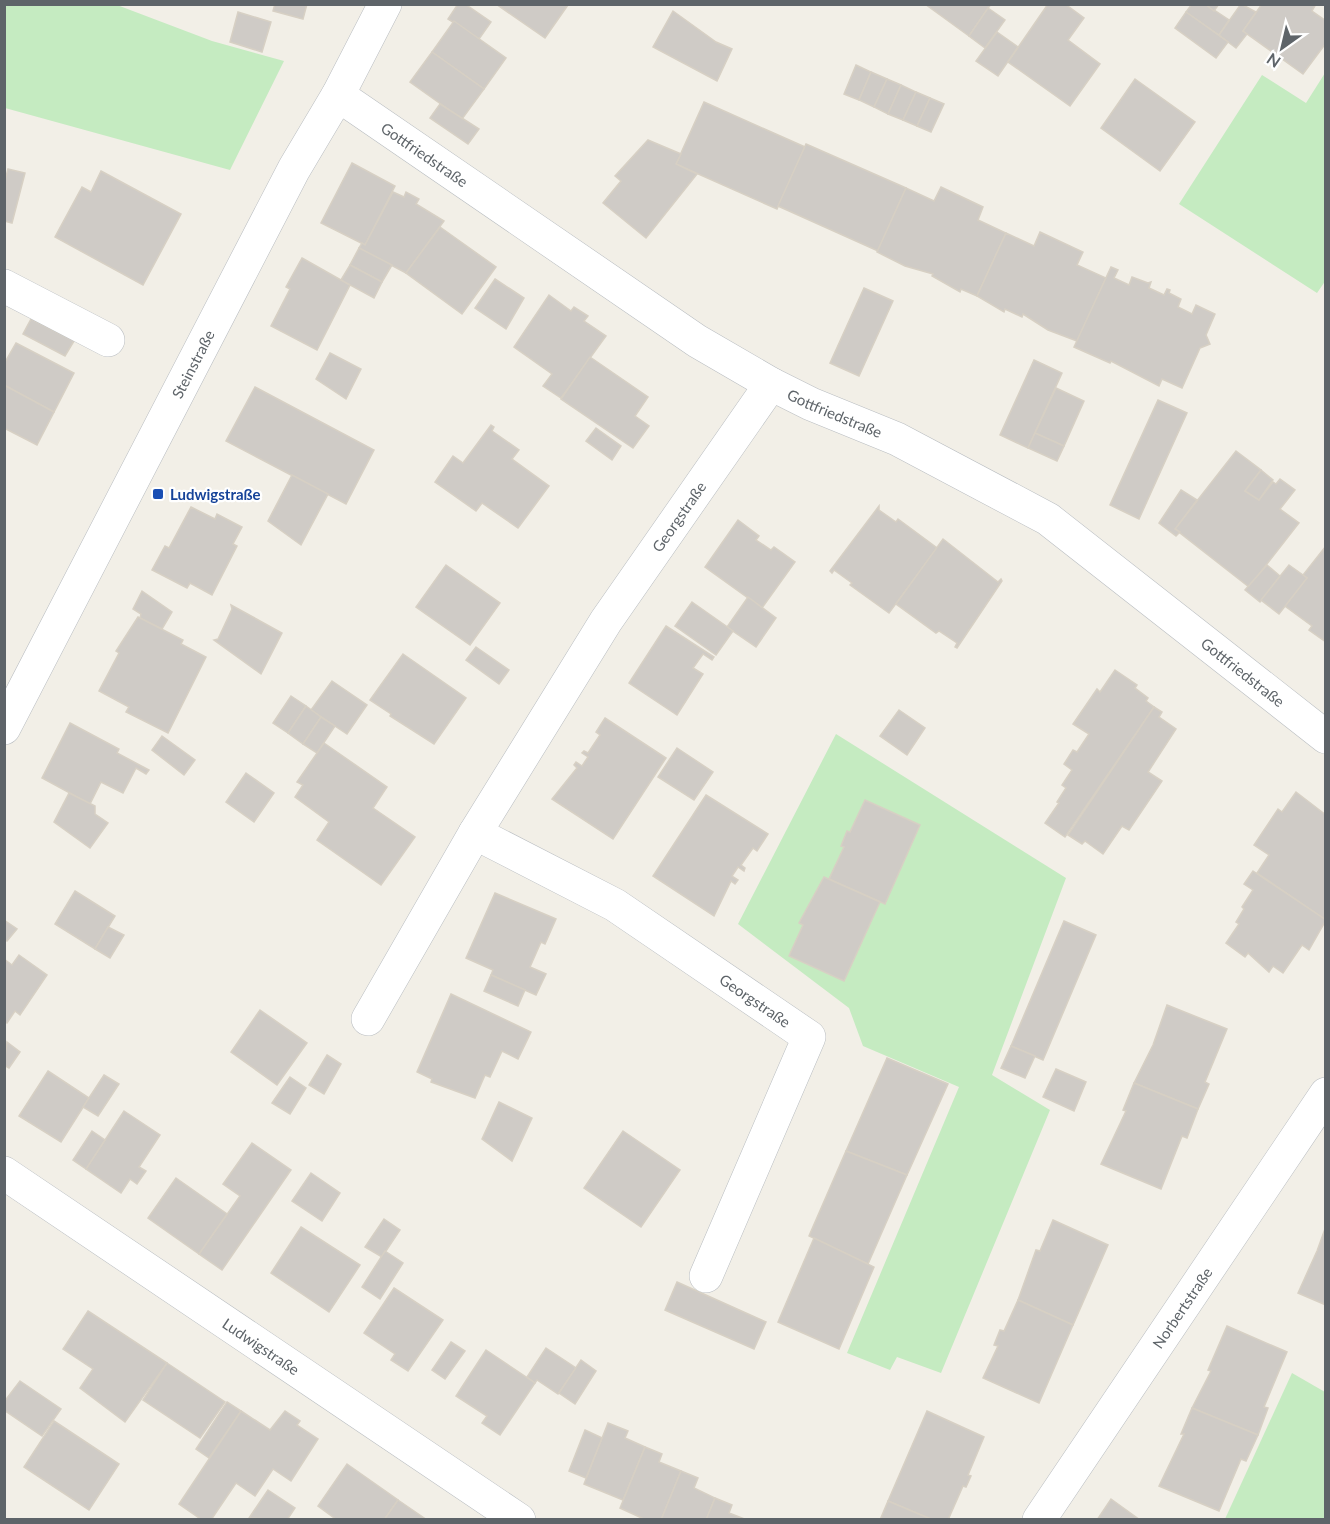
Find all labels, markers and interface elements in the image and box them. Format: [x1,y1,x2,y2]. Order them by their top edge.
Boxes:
north arrow [1252,18,1312,78]
text: N [1263,50,1284,72]
street label: Gottfriedstraße [378,118,471,190]
street label: Steinstraße [168,327,218,401]
street label: Gottfriedstraße [785,385,885,441]
street label: Georgstraße [648,478,709,555]
place label: Ludwigstraße [170,485,261,503]
marker: Ludwigstraße [151,487,165,501]
street label: Gottfriedstraße [1198,634,1288,710]
street label: Georgstraße [716,970,794,1031]
street label: Norbertstraße [1148,1264,1216,1352]
street label: Ludwigstraße [219,1314,303,1378]

